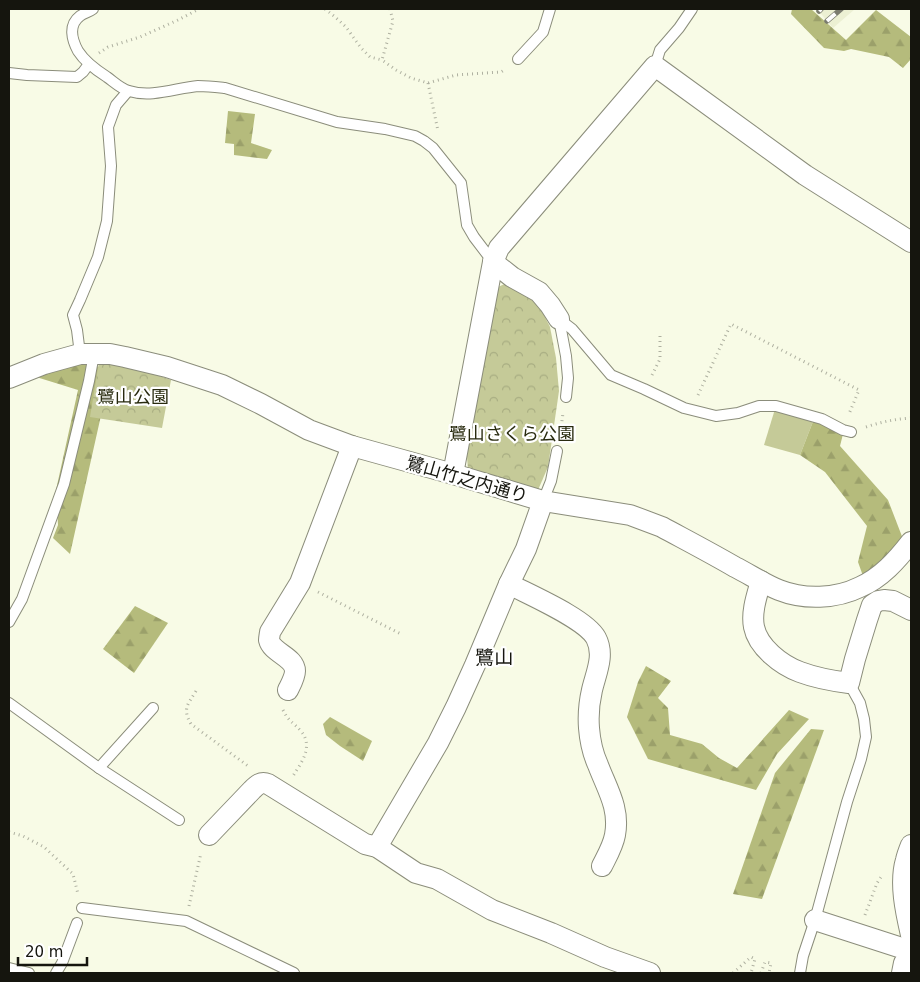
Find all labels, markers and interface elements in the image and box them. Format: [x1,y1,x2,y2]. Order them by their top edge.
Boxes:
park label: 鷺山公園 [97,386,169,407]
park label: 鷺山さくら公園 [449,423,575,444]
street label: 鷺山竹之内通り [404,452,530,506]
district label: 鷺山 [475,646,513,668]
scale bar [18,934,86,966]
text: 20 m [25,943,63,961]

